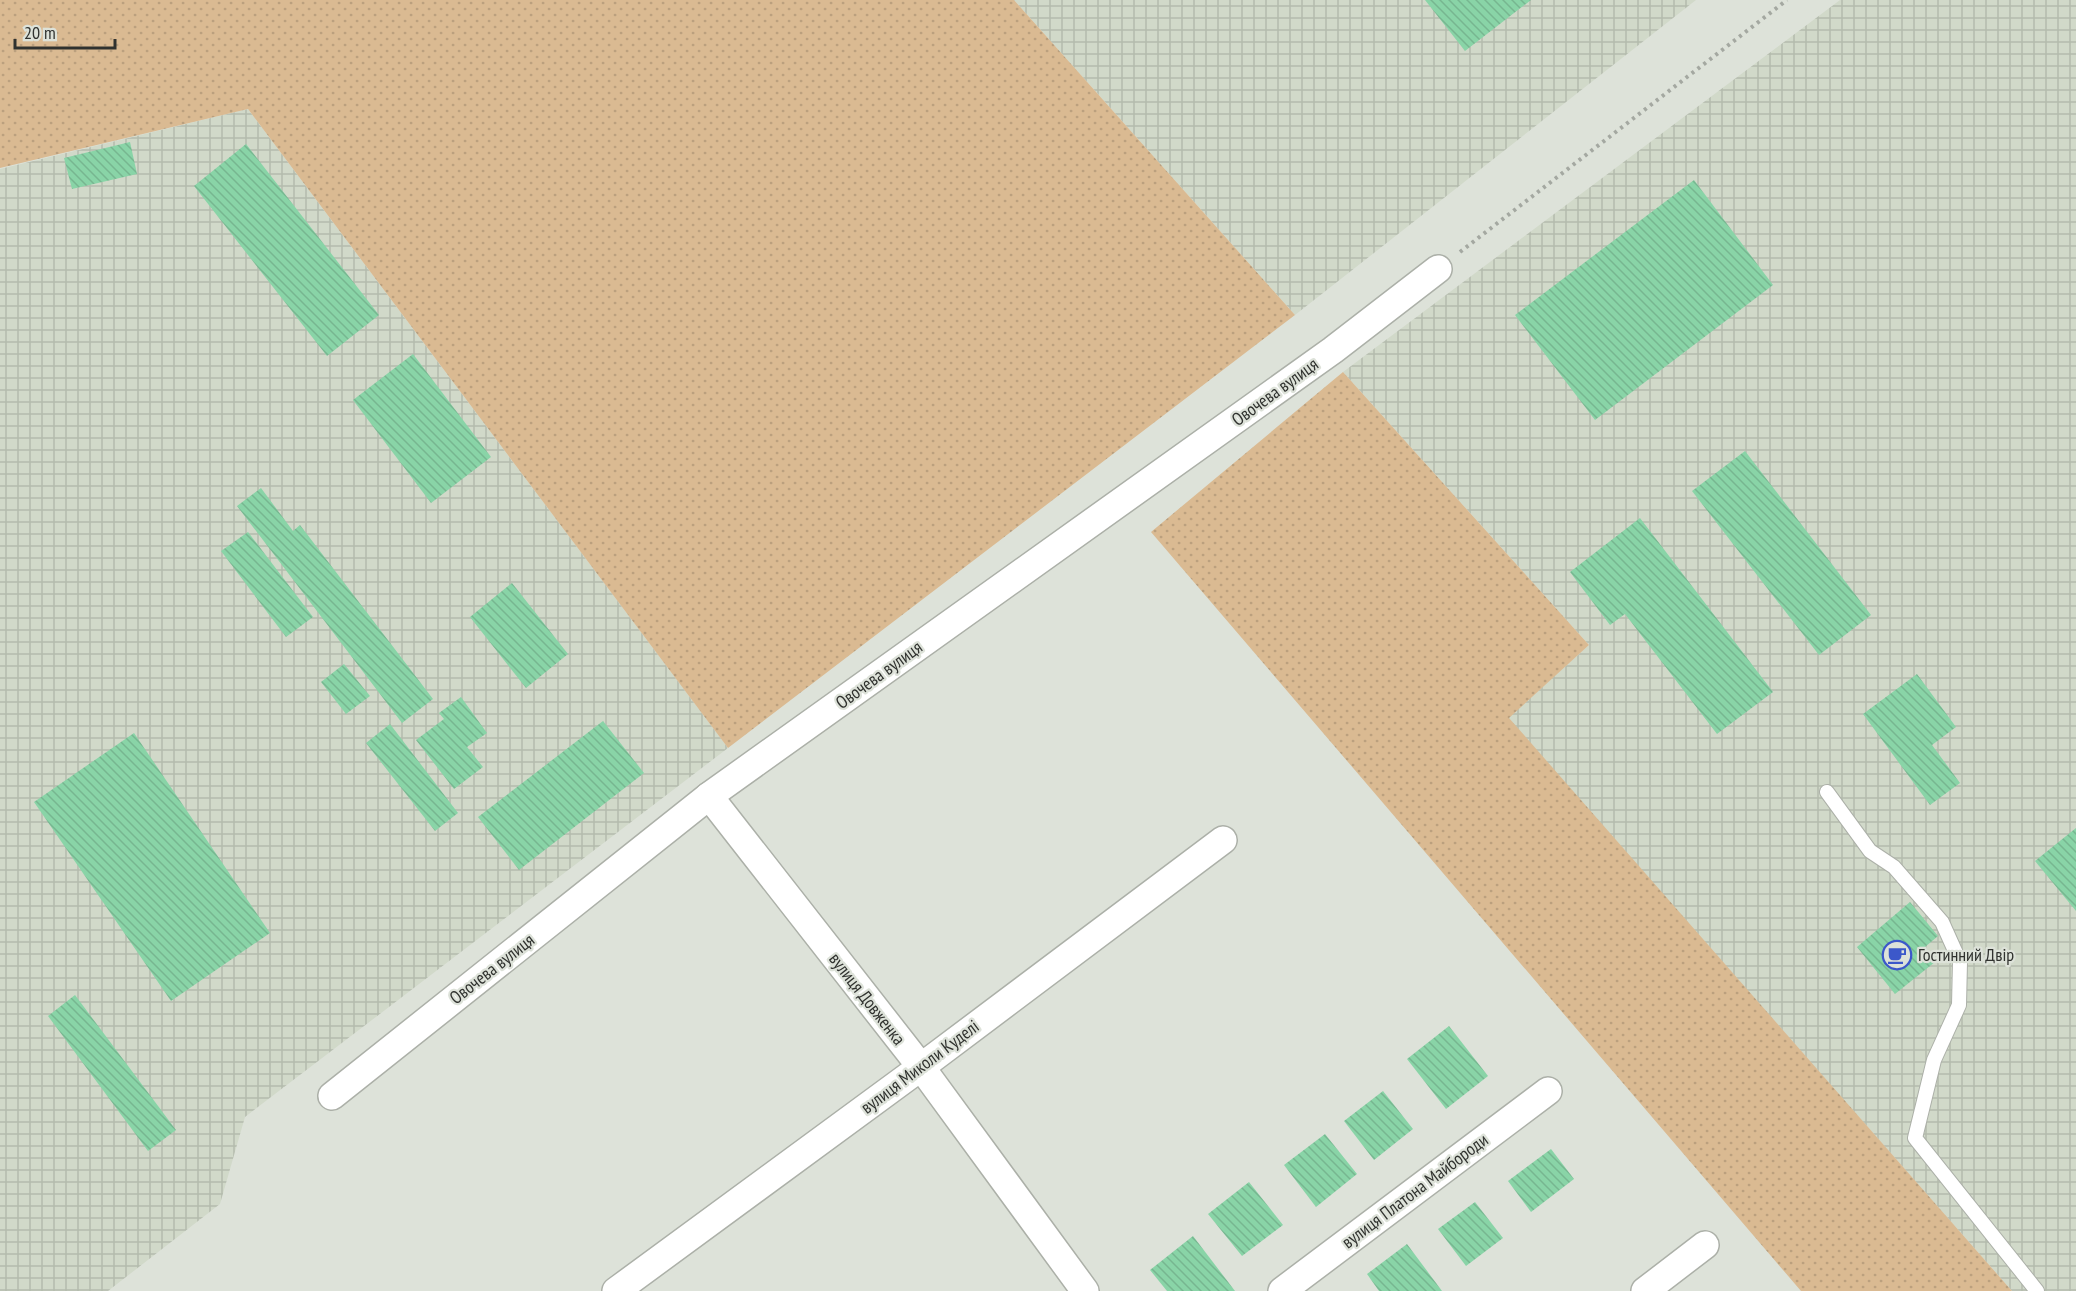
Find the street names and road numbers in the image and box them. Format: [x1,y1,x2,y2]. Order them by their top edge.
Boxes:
street label: Овочева вулиця [1227,352,1323,431]
street label: Овочева вулиця [831,635,927,714]
street label: Овочева вулиця [445,928,539,1009]
street label: вулиця Довженка [824,948,911,1049]
street label: вулиця Миколи Куделі [856,1015,983,1119]
street label: вулиця Платона Майбороди [1337,1128,1492,1253]

